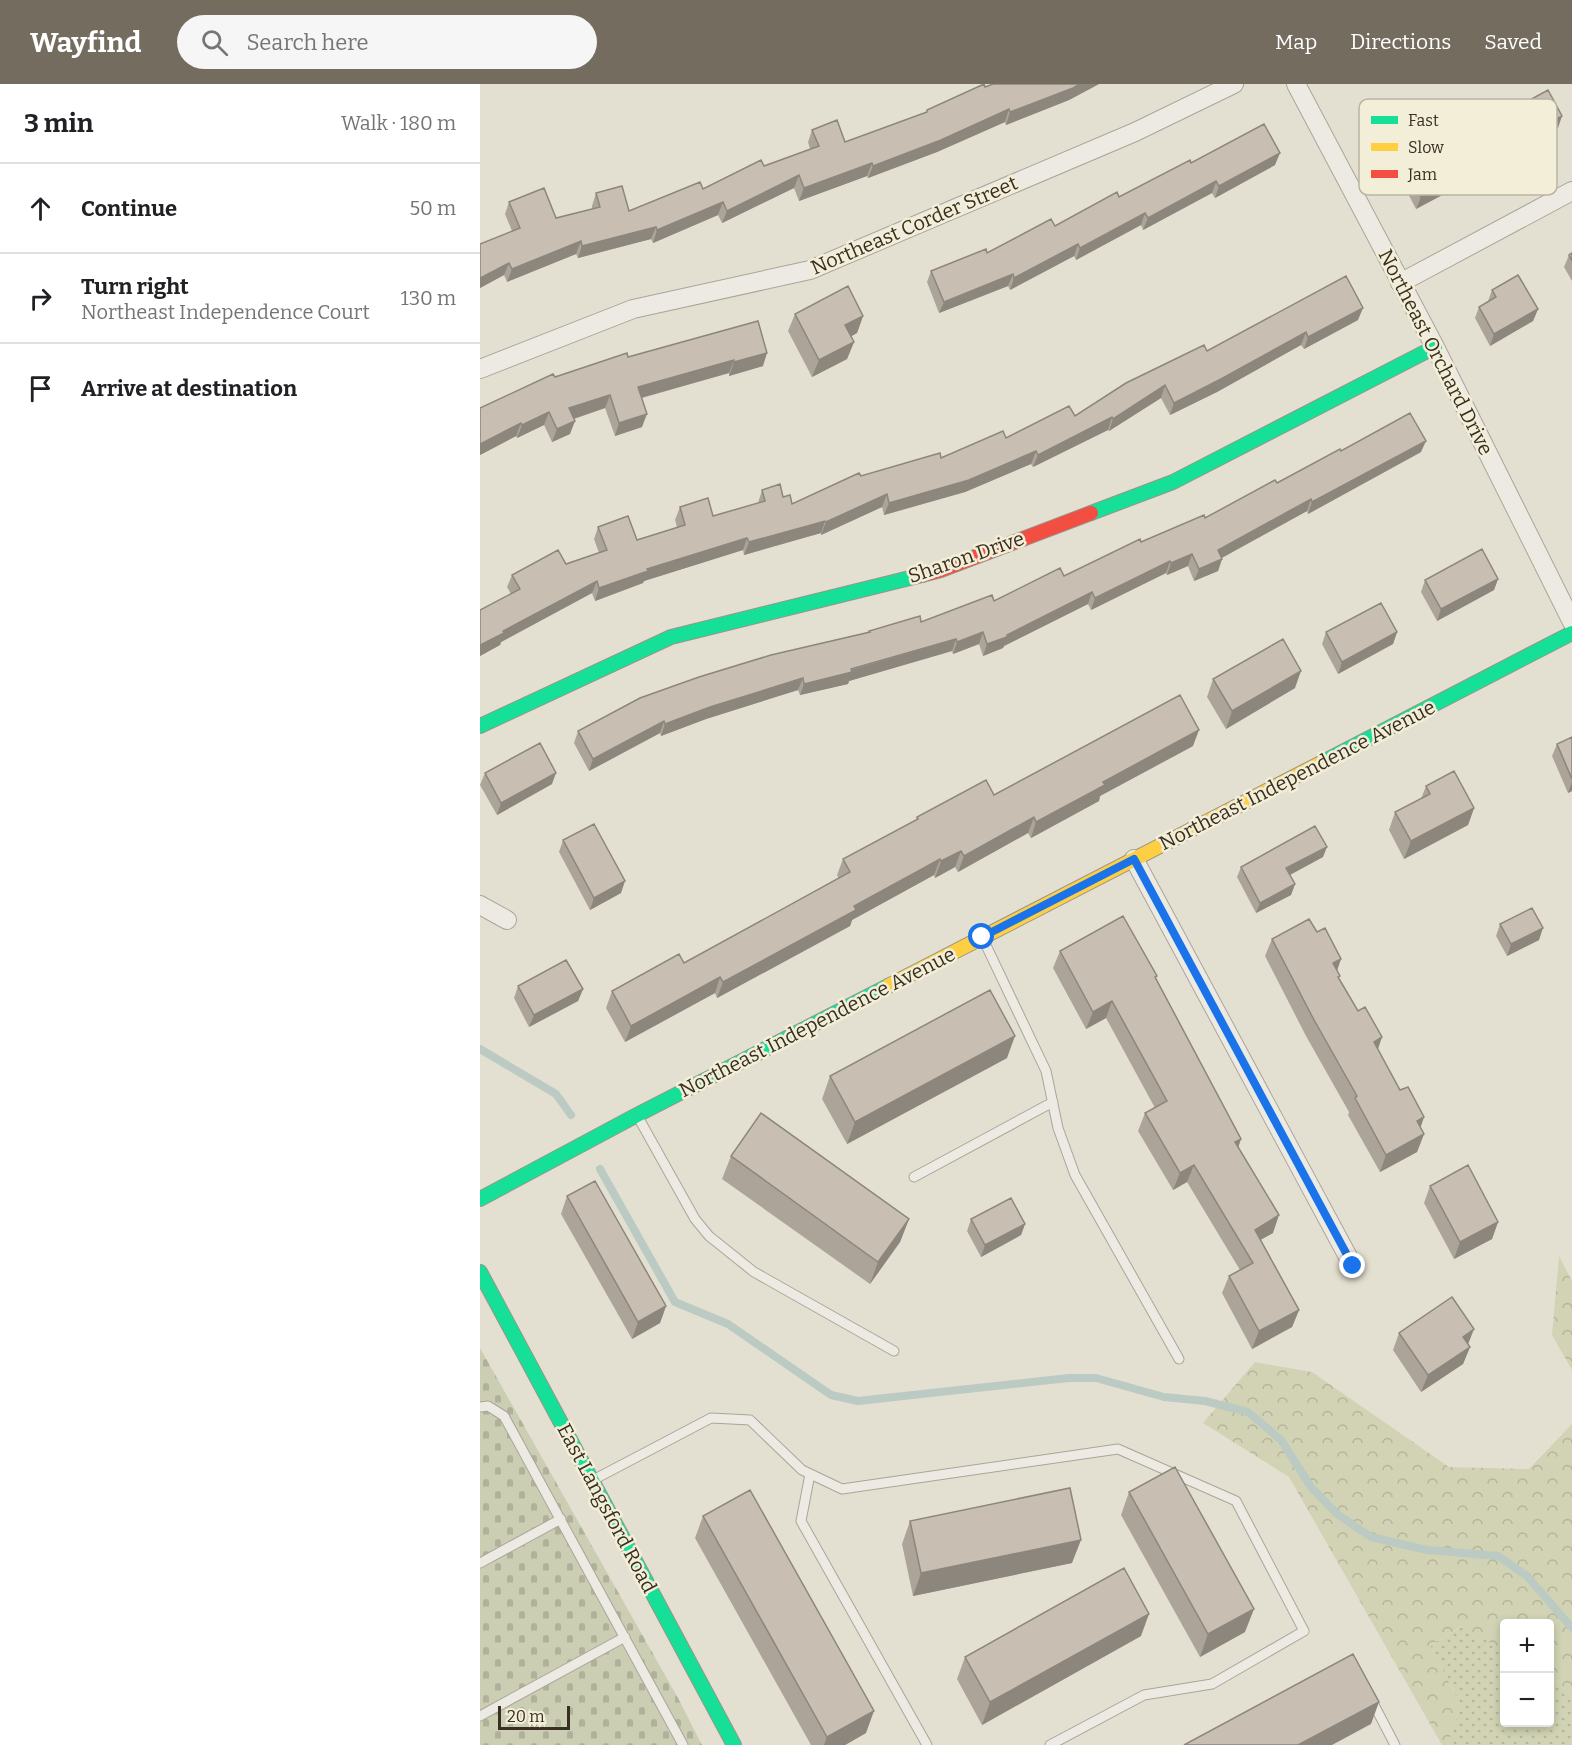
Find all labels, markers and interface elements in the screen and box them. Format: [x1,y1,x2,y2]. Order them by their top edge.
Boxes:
search box [177,15,597,69]
text: Wayfind [30,26,141,59]
icon: search [198,26,231,59]
text: Search here [246,29,369,56]
text: Map [1275,29,1317,55]
text: Directions [1350,29,1451,55]
text: Saved [1484,29,1542,55]
legend [1359,99,1557,195]
text: 3 min [24,108,93,139]
text: Walk · 180 m [341,111,456,135]
text: Fast [1408,111,1439,130]
text: Slow [1408,138,1444,157]
text: Jam [1407,165,1437,184]
street label: Northeast Corder Street [807,171,1021,279]
icon: ahead [24,192,57,225]
text: Continue [81,195,177,222]
text: 50 m [409,196,456,220]
street label: Northeast Orchard Drive [1374,245,1498,459]
text: Turn right [81,273,189,300]
icon: right [24,282,57,315]
text: 130 m [401,286,456,310]
text: Northeast Independence Court [81,300,370,324]
icon: arrive [24,372,57,405]
text: Arrive at destination [81,375,297,402]
street label: Sharon Drive [905,526,1027,588]
street label: Northeast Independence Avenue [1155,695,1439,855]
route start [968,923,994,949]
street label: Northeast Independence Avenue [675,942,959,1102]
route end [1339,1252,1365,1278]
street label: East Langsford Road [552,1419,662,1597]
map controls [1500,1619,1554,1727]
button: + [1500,1619,1554,1673]
button: − [1500,1673,1554,1727]
scale bar [498,1703,570,1730]
text: 20 m [507,1707,544,1726]

